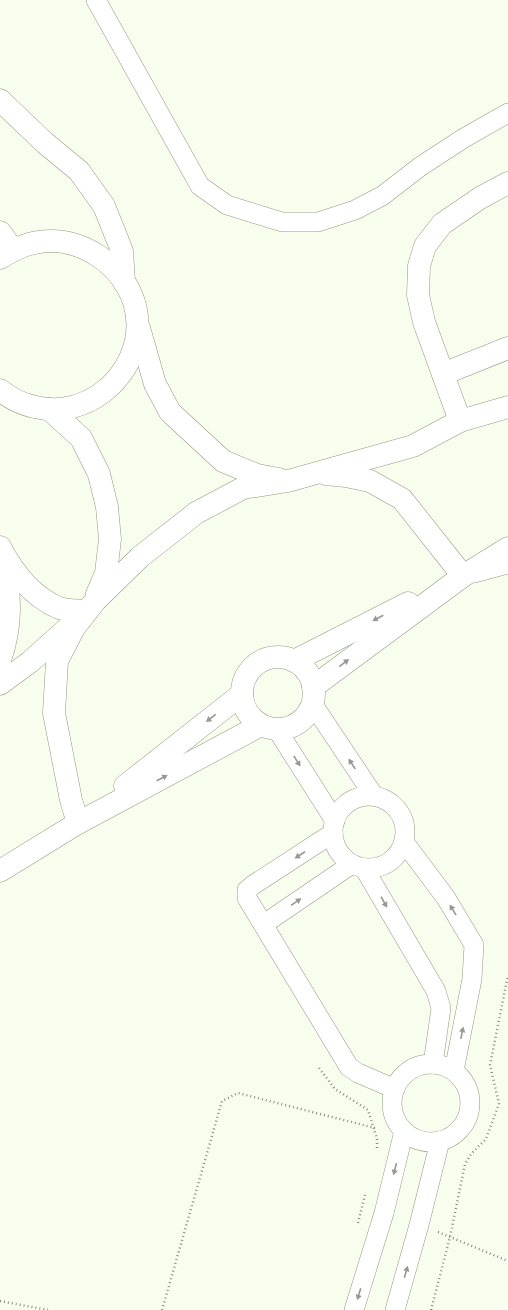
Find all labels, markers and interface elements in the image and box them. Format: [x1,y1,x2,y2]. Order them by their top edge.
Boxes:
one-way arrow [372,615,384,622]
one-way arrow [339,659,350,667]
one-way arrow [206,714,217,723]
one-way arrow [293,756,301,766]
one-way arrow [348,758,356,769]
one-way arrow [156,775,168,781]
one-way arrow [294,851,306,858]
one-way arrow [380,896,387,907]
one-way arrow [291,898,301,906]
one-way arrow [449,904,456,916]
one-way arrow [459,1027,465,1039]
one-way arrow [391,1163,397,1175]
one-way arrow [403,1266,409,1278]
one-way arrow [356,1288,362,1300]

